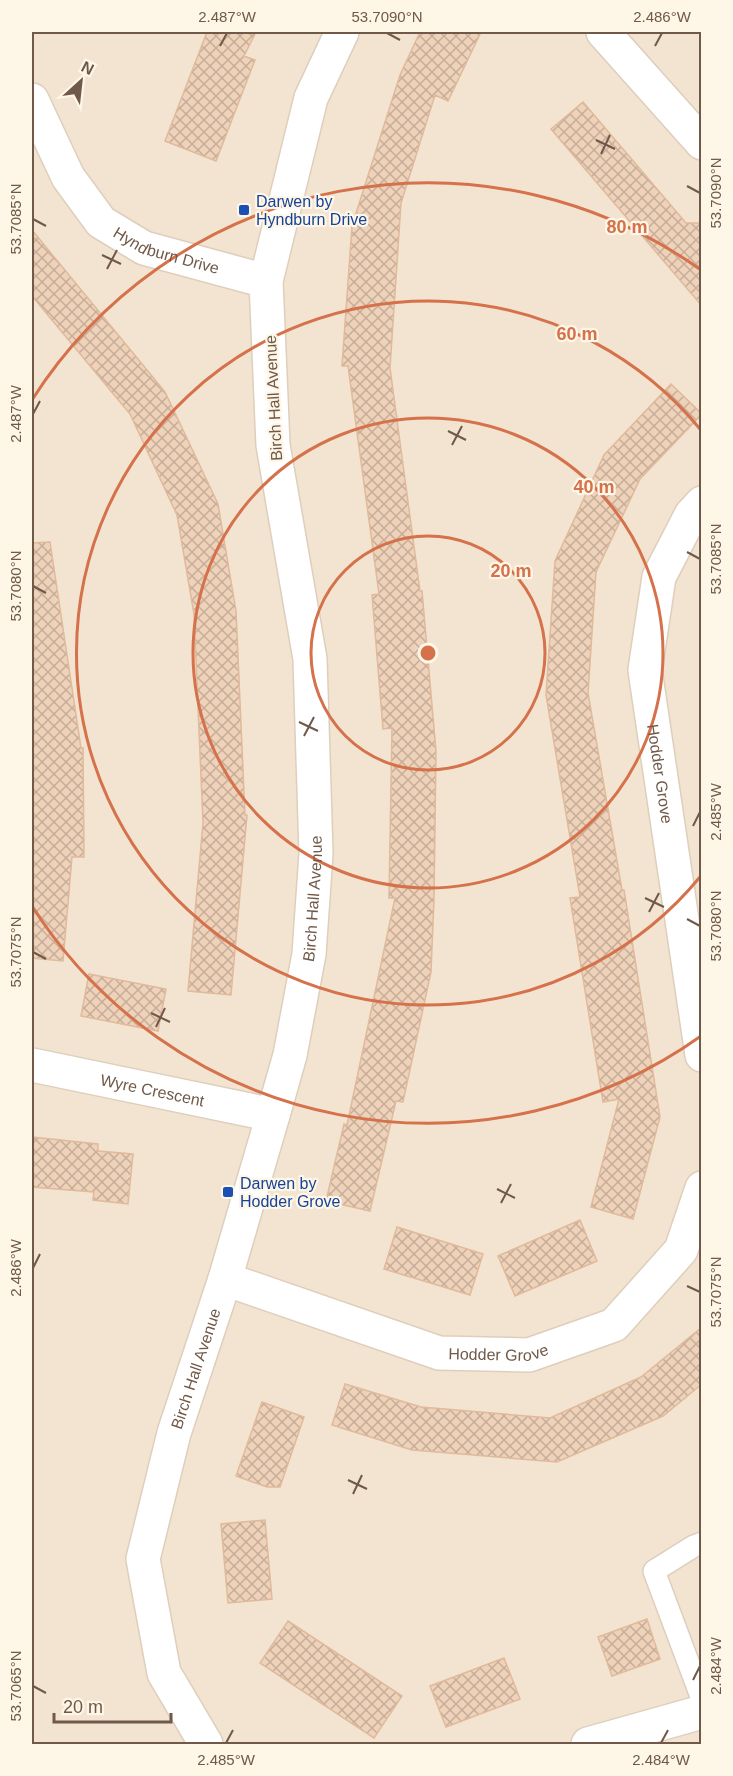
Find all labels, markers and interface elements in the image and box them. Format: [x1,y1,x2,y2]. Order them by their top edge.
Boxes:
text: 2.487°W [198,8,257,25]
text: 53.7090°N [351,8,423,25]
text: 2.486°W [633,8,692,25]
north arrow [51,51,111,111]
text: N [79,58,97,78]
text: 53.7090°N [707,157,724,229]
text: 53.7085°N [7,183,24,255]
place label: Darwen by Hyndburn Drive [256,193,367,228]
marker: Darwen by Hyndburn Drive [237,203,251,217]
text: 80 m [606,217,648,237]
street label: Hyndburn Drive [111,224,221,277]
text: 60 m [556,324,598,344]
street label: Birch Hall Avenue [262,335,285,461]
text: 2.487°W [7,384,24,443]
text: 40 m [573,477,615,497]
text: 53.7085°N [707,523,724,595]
text: 53.7080°N [7,550,24,622]
text: 20 m [490,561,532,581]
centre of rings [418,643,438,663]
street label: Hodder Grove [644,723,676,825]
text: 2.485°W [707,782,724,841]
street label: Birch Hall Avenue [300,835,325,963]
text: 53.7080°N [707,890,724,962]
text: 53.7075°N [7,916,24,988]
street label: Wyre Crescent [99,1071,206,1110]
place label: Darwen by Hodder Grove [240,1175,341,1210]
marker: Darwen by Hodder Grove [221,1185,235,1199]
text: 2.486°W [7,1238,24,1297]
text: 53.7075°N [707,1256,724,1328]
street label: Birch Hall Avenue [168,1306,224,1431]
street label: Hodder Grove [448,1341,551,1364]
text: 2.484°W [707,1636,724,1695]
text: 53.7065°N [7,1650,24,1722]
scale bar [54,1686,171,1724]
text: 20 m [63,1697,103,1717]
text: 2.485°W [197,1751,256,1768]
text: 2.484°W [632,1751,691,1768]

